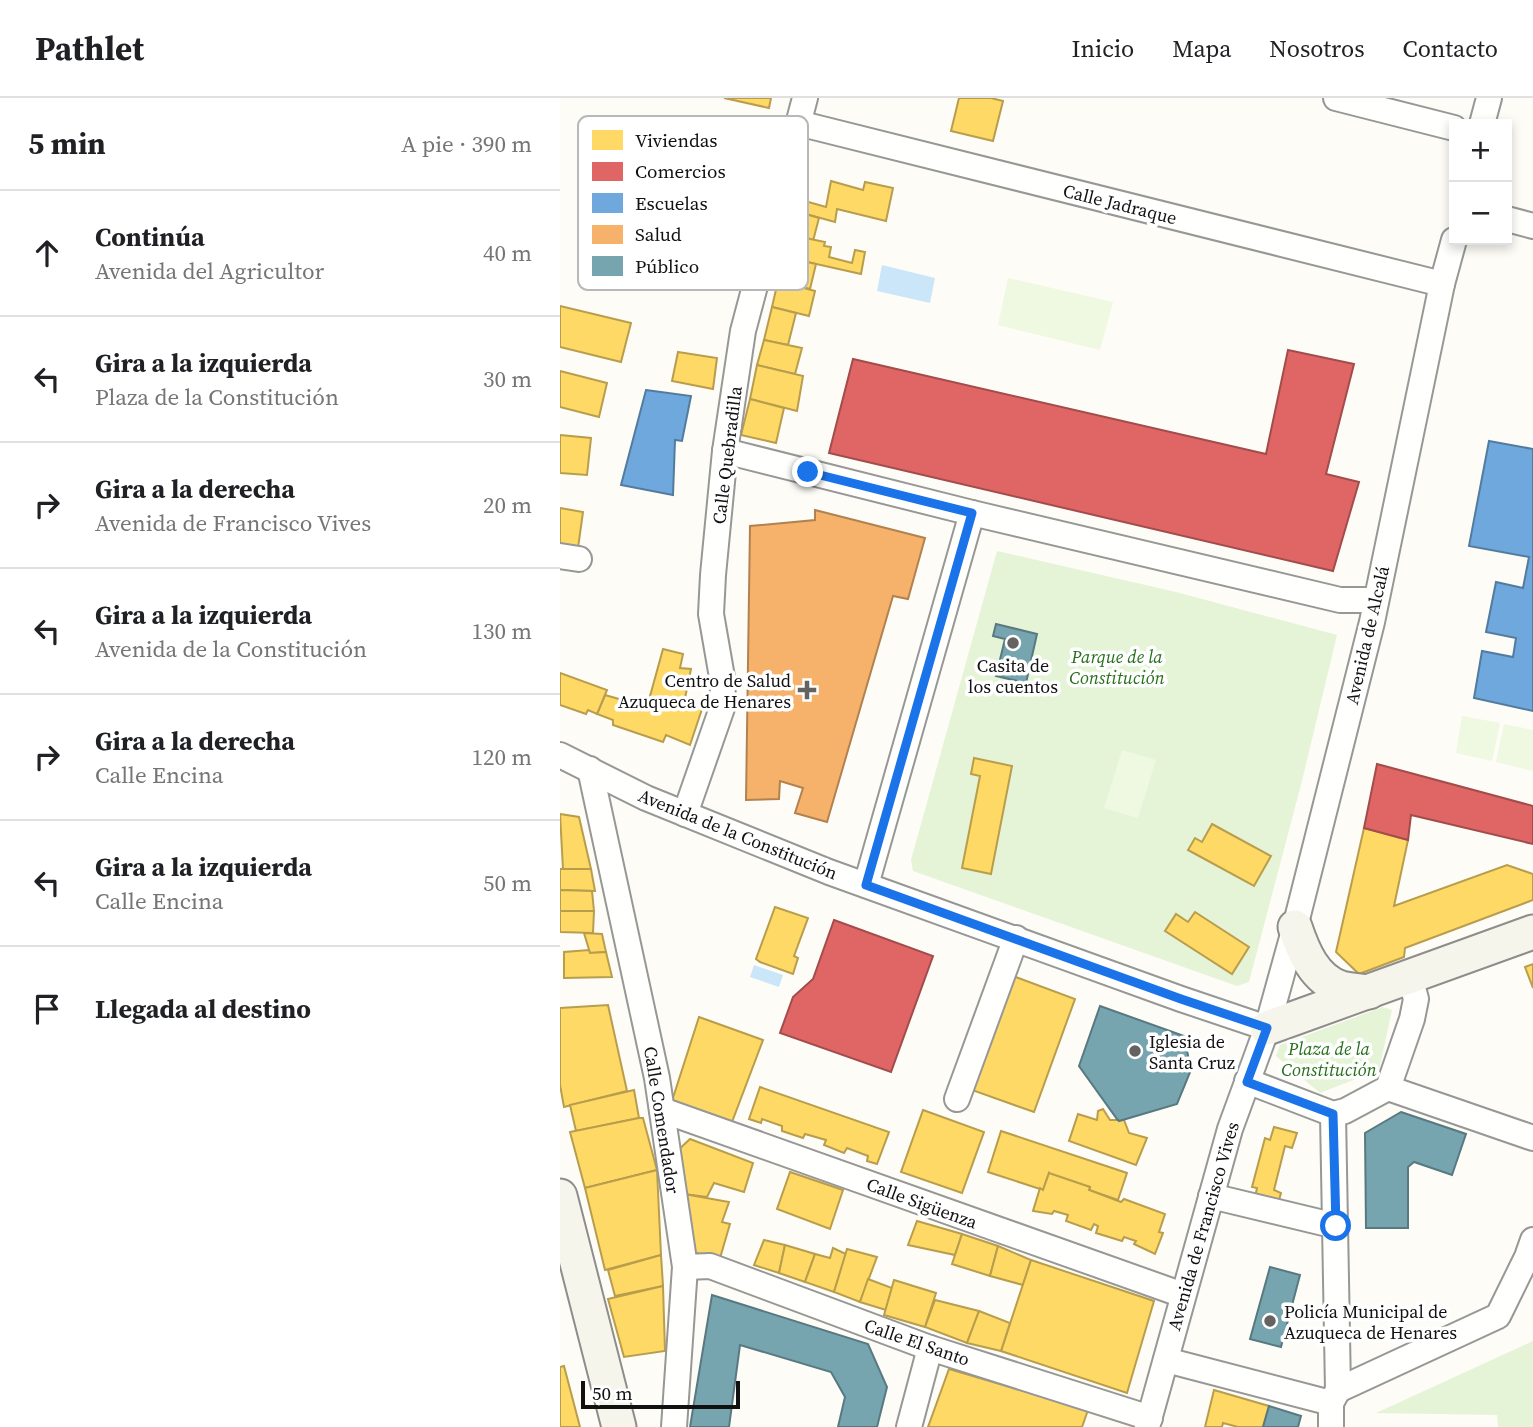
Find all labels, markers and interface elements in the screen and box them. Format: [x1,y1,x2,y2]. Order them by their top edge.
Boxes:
text: Pathlet [35,26,144,71]
text: Inicio [1072,32,1134,65]
text: Mapa [1172,32,1231,65]
text: Nosotros [1269,32,1365,65]
text: Contacto [1403,32,1498,65]
legend [578,116,808,290]
map controls [1449,119,1512,245]
button: + [1449,119,1512,182]
text: 5 min [28,123,106,164]
text: Viviendas [635,127,718,153]
text: A pie · 390 m [401,128,532,160]
text: Comercios [635,158,726,184]
street label: Calle Jadraque [1061,178,1179,230]
button: − [1449,182,1512,245]
text: Escuelas [635,190,708,216]
text: Continúa [95,219,205,255]
text: Salud [635,221,682,247]
icon: ahead [28,234,66,272]
text: 40 m [483,237,532,269]
text: Público [635,253,699,279]
text: Avenida del Agricultor [95,255,324,287]
text: Gira a la izquierda [95,345,312,381]
icon: left [28,360,66,398]
text: 30 m [483,363,532,395]
text: Plaza de la Constitución [95,381,339,413]
street label: Calle Quebradilla [706,384,748,525]
route end [792,456,823,487]
text: Gira a la derecha [95,471,295,507]
icon: right [28,486,66,524]
text: 20 m [483,489,532,521]
text: Avenida de Francisco Vives [95,507,371,539]
street label: Avenida de Alcalá [1339,562,1395,707]
text: Gira a la izquierda [95,597,312,633]
icon: left [28,612,66,650]
text: 130 m [471,615,532,647]
text: Avenida de la Constitución [95,633,367,665]
marker: Casita de los cuentos [1005,635,1021,651]
park label: Parque de la Constitución [1069,644,1165,690]
place label: Casita de los cuentos [968,653,1058,699]
place label: Centro de Salud Azuqueca de Henares [618,668,791,714]
marker: Centro de Salud Azuqueca de Henares [797,680,817,700]
text: Gira a la derecha [95,723,295,759]
icon: right [28,738,66,776]
text: 120 m [471,741,532,773]
text: Calle Encina [95,759,224,791]
street label: Avenida de la Constitución [635,783,841,885]
text: Gira a la izquierda [95,849,312,885]
icon: left [28,864,66,902]
text: 50 m [483,867,532,899]
text: Calle Encina [95,885,224,917]
icon: arrive [28,990,66,1028]
text: Llegada al destino [95,991,311,1027]
place label: Iglesia de Santa Cruz [1149,1029,1235,1075]
park label: Plaza de la Constitución [1281,1036,1377,1082]
marker: Iglesia de Santa Cruz [1127,1043,1143,1059]
street label: Calle Comendador [638,1044,686,1196]
street label: Avenida de Francisco Vives [1161,1118,1245,1333]
street label: Calle Sigüenza [863,1171,982,1235]
route start [1320,1210,1351,1241]
place label: Policía Municipal de Azuqueca de Henares [1284,1299,1457,1345]
street label: Calle El Santo [861,1312,973,1372]
marker: Policía Municipal de Azuqueca de Henares [1262,1313,1278,1329]
scale bar [581,1378,740,1410]
text: 50 m [592,1380,633,1406]

